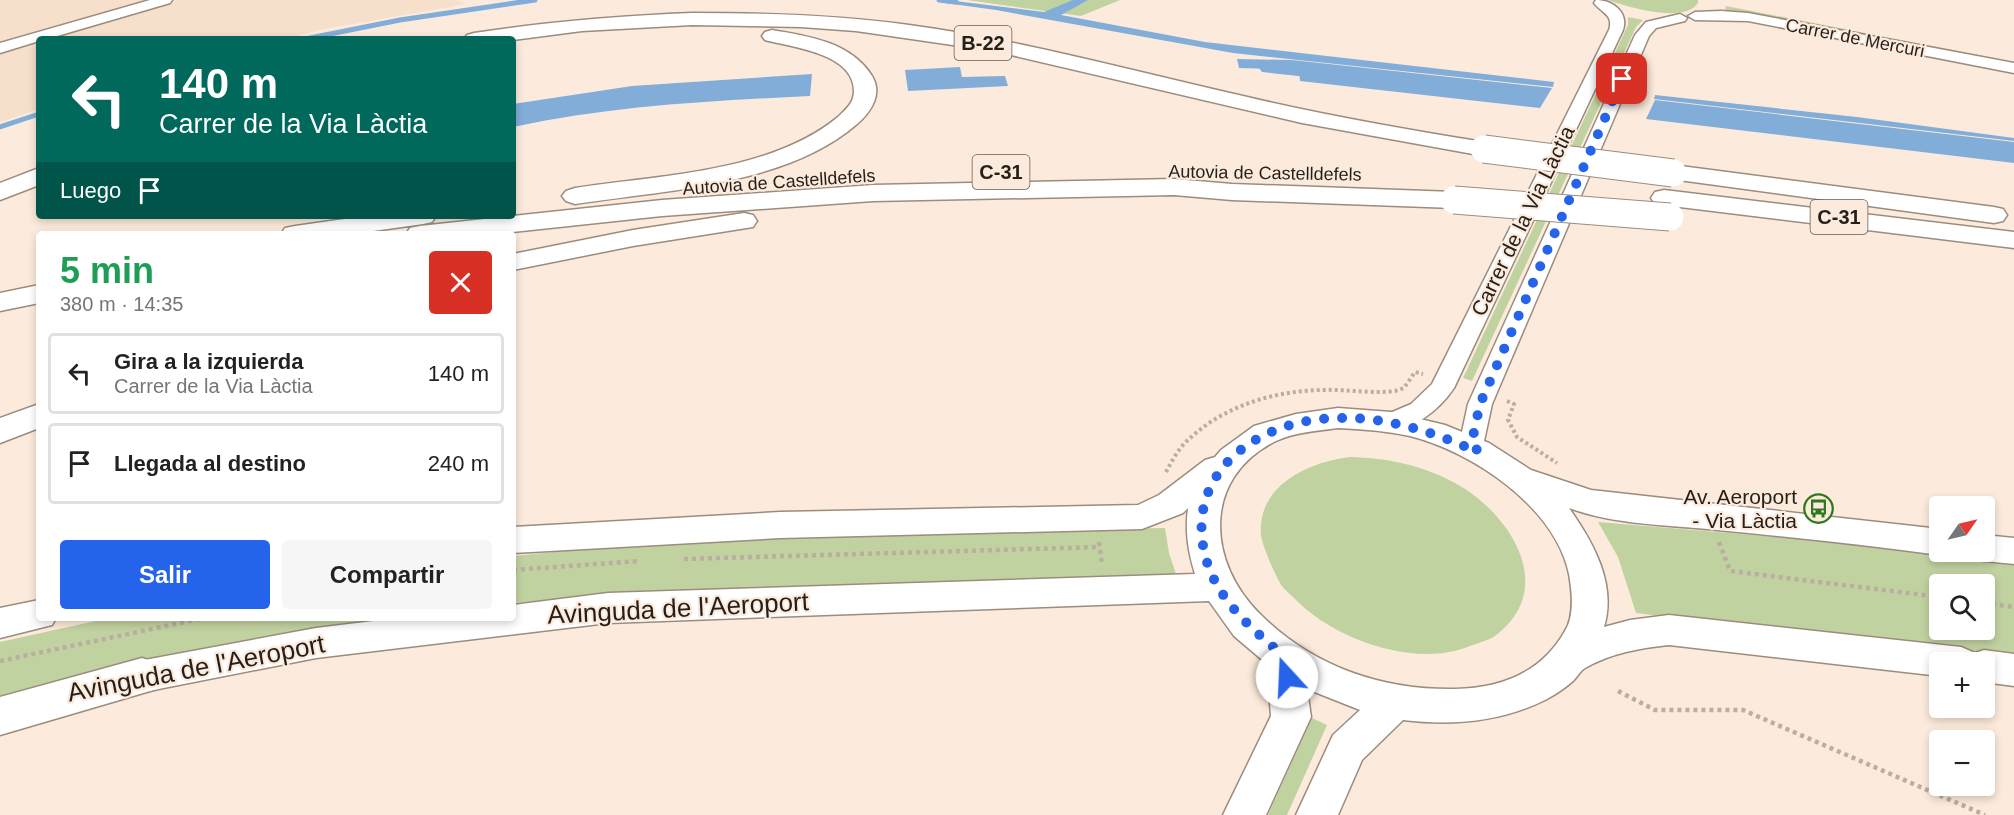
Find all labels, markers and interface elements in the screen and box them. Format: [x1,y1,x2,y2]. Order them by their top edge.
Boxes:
street label: Carrer de Mercuri [1784,15,1926,61]
road number: B-22 [954,26,1012,60]
pin [1596,53,1647,104]
icon: left [60,60,138,138]
text: 140 m [159,60,278,107]
icon: arrive [1605,62,1638,95]
text: Carrer de la Via Làctia [159,109,427,139]
street label: Carrer de la Via Làctia [1467,122,1579,320]
road number: C-31 [972,155,1030,189]
street label: Autovia de Castelldefels [1168,161,1362,185]
street label: Autovia de Castelldefels [682,165,876,199]
icon: arrive [133,174,166,207]
text: Luego [60,178,121,203]
road number: C-31 [1810,200,1868,234]
text: 5 min [60,250,154,291]
button: close [429,251,492,314]
text: 380 m · 14:35 [60,293,183,315]
text: Gira a la izquierda [114,349,304,374]
icon: left [63,357,96,390]
text: 140 m [428,361,489,386]
text: Carrer de la Via Làctia [114,375,313,397]
icon: arrive [63,447,96,480]
text: Llegada al destino [114,451,306,476]
text: 240 m [428,451,489,476]
place label: Av. Aeroport - Via Làctia [1683,485,1797,532]
bus stop icon: Av. Aeroport - Via Làctia [1802,493,1834,525]
north arrow [1929,496,1995,562]
map controls [1929,496,1995,796]
button: Salir [60,540,270,609]
button: Compartir [282,540,492,609]
button: search [1929,574,1995,640]
street label: Avinguda de l'Aeroport [547,586,810,630]
street label: Avinguda de l'Aeroport [65,628,328,708]
position arrow [1255,645,1319,709]
button: + [1929,652,1995,718]
button: − [1929,730,1995,796]

